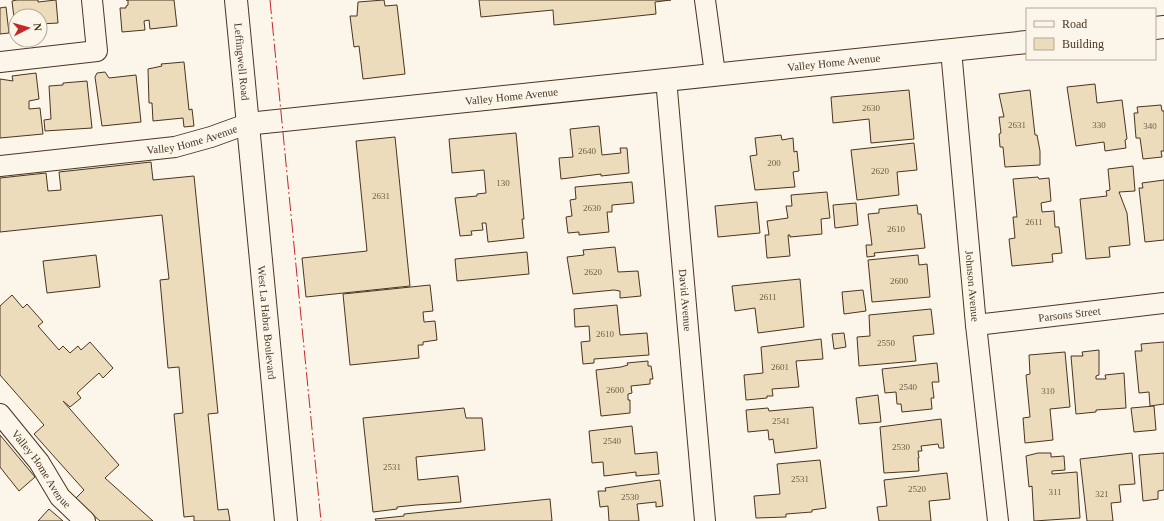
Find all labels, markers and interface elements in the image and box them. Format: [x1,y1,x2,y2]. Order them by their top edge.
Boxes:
north arrow [8,8,48,48]
legend [1026,8,1156,60]
text: Road [1062,17,1087,31]
text: N [32,22,44,32]
street label: Leffingwell Road [232,22,252,102]
text: Building [1062,37,1104,51]
street label: Valley Home Avenue [787,51,881,73]
street label: Valley Home Avenue [464,85,559,107]
house number: 2630 [862,103,881,113]
house number: 2631 [1008,120,1026,130]
house number: 330 [1092,120,1106,130]
house number: 340 [1143,121,1157,131]
street label: Valley Home Avenue [146,122,239,156]
house number: 2640 [578,146,597,156]
house number: 200 [767,158,781,168]
house number: 2620 [871,166,890,176]
house number: 130 [496,178,510,188]
house number: 2631 [372,191,390,201]
house number: 2630 [583,203,602,213]
house number: 2611 [1025,217,1043,227]
house number: 2610 [887,224,906,234]
street label: Johnson Avenue [963,250,982,322]
street label: West La Habra Boulevard [256,265,278,381]
house number: 2620 [584,267,603,277]
street label: David Avenue [677,268,694,332]
house number: 2600 [890,276,909,286]
house number: 2611 [759,292,777,302]
street label: Parsons Street [1038,304,1101,324]
house number: 2610 [596,329,615,339]
house number: 2550 [877,338,896,348]
house number: 2601 [771,362,789,372]
house number: 2540 [899,382,918,392]
house number: 2600 [606,385,625,395]
house number: 310 [1041,386,1055,396]
house number: 2541 [772,416,790,426]
street label: Valley Home Avenue [9,428,74,510]
house number: 2540 [603,436,622,446]
house number: 2530 [892,442,911,452]
house number: 2531 [383,462,401,472]
house number: 2531 [791,474,809,484]
house number: 2520 [908,484,927,494]
house number: 311 [1048,487,1062,497]
house number: 321 [1095,489,1109,499]
house number: 2530 [621,492,640,502]

